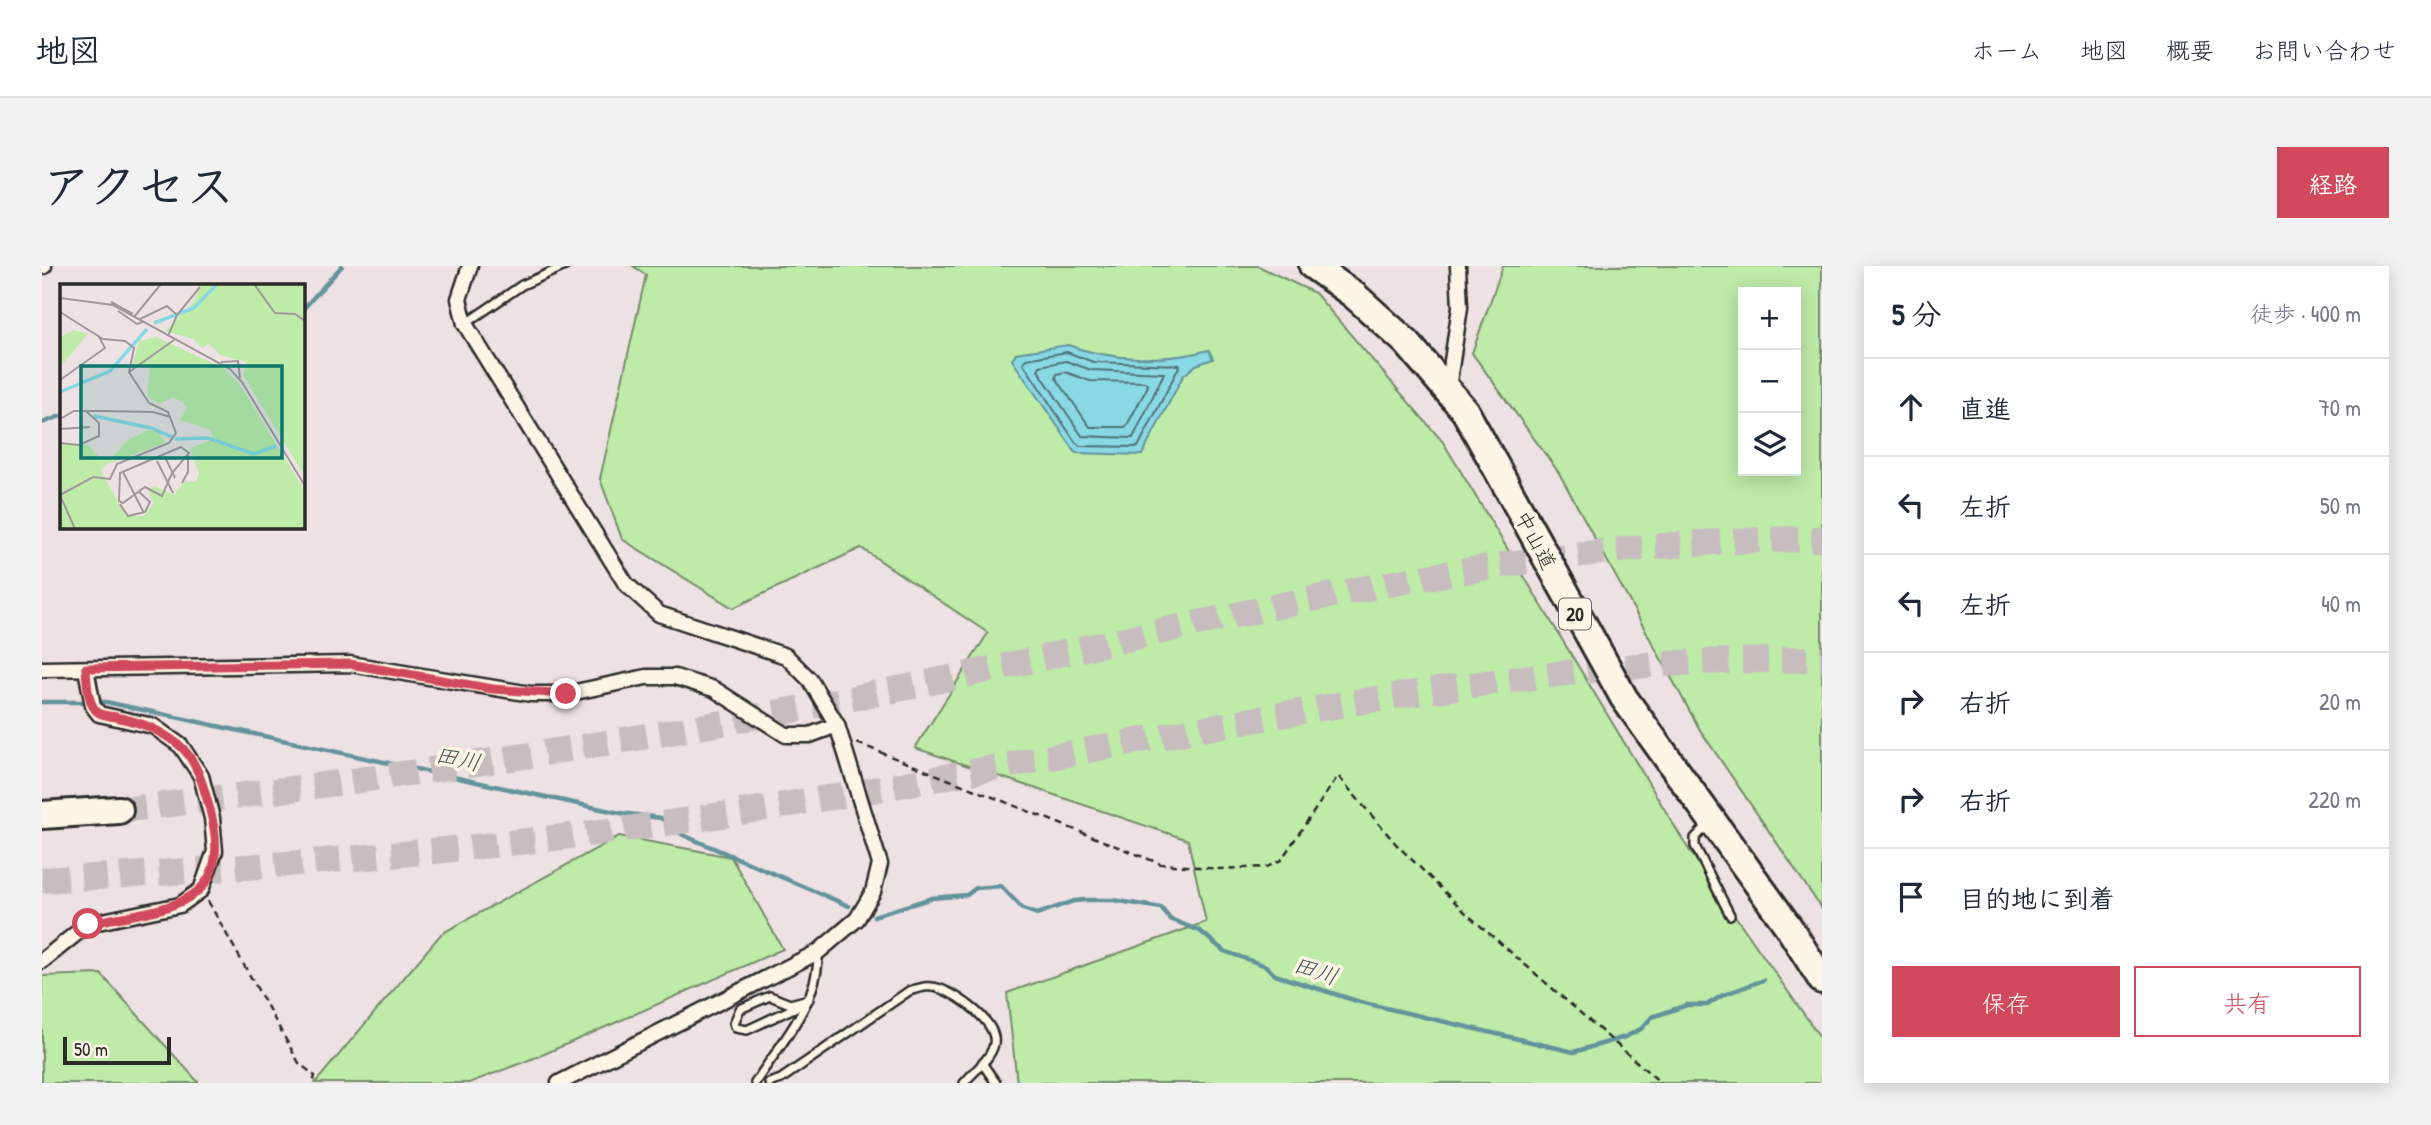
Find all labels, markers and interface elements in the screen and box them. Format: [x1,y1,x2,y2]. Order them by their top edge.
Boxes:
text: 地図 [35,28,101,72]
text: ホーム [1971,34,2042,66]
text: 地図 [2080,34,2128,66]
text: 概要 [2166,34,2214,66]
text: お問い合わせ [2252,34,2396,66]
button: 経路 [2277,147,2389,218]
text: アクセス [42,152,235,218]
inset map [60,284,304,528]
map controls [1738,287,1801,476]
button: + [1738,287,1801,350]
text: 5 分 [1892,294,1942,334]
text: 徒歩 · 400 m [2250,298,2361,329]
button: − [1738,350,1801,413]
icon: ahead [1892,388,1930,426]
text: 直進 [1959,391,2011,426]
text: 70 m [2318,392,2361,423]
button: layers [1738,413,1801,476]
icon: left [1892,486,1930,524]
text: 左折 [1959,489,2011,524]
text: 50 m [2320,490,2361,521]
street label: 中山道 [1508,505,1564,575]
icon: left [1892,584,1930,622]
text: 左折 [1959,587,2011,622]
text: 40 m [2321,588,2361,619]
road number: 20 [1559,598,1591,630]
route end [550,678,581,709]
icon: right [1892,682,1930,720]
text: 右折 [1959,685,2011,720]
text: 20 m [2319,686,2361,717]
water label: 田川 [432,738,484,778]
icon: right [1892,780,1930,818]
text: 右折 [1959,783,2011,818]
text: 220 m [2308,784,2361,815]
icon: arrive [1892,878,1930,916]
text: 目的地に到着 [1959,881,2115,916]
route start [72,908,103,939]
water label: 田川 [1289,948,1343,992]
button: 保存 [1892,966,2120,1037]
button: 共有 [2134,966,2361,1037]
scale bar [63,1034,172,1066]
text: 50 m [74,1036,108,1062]

